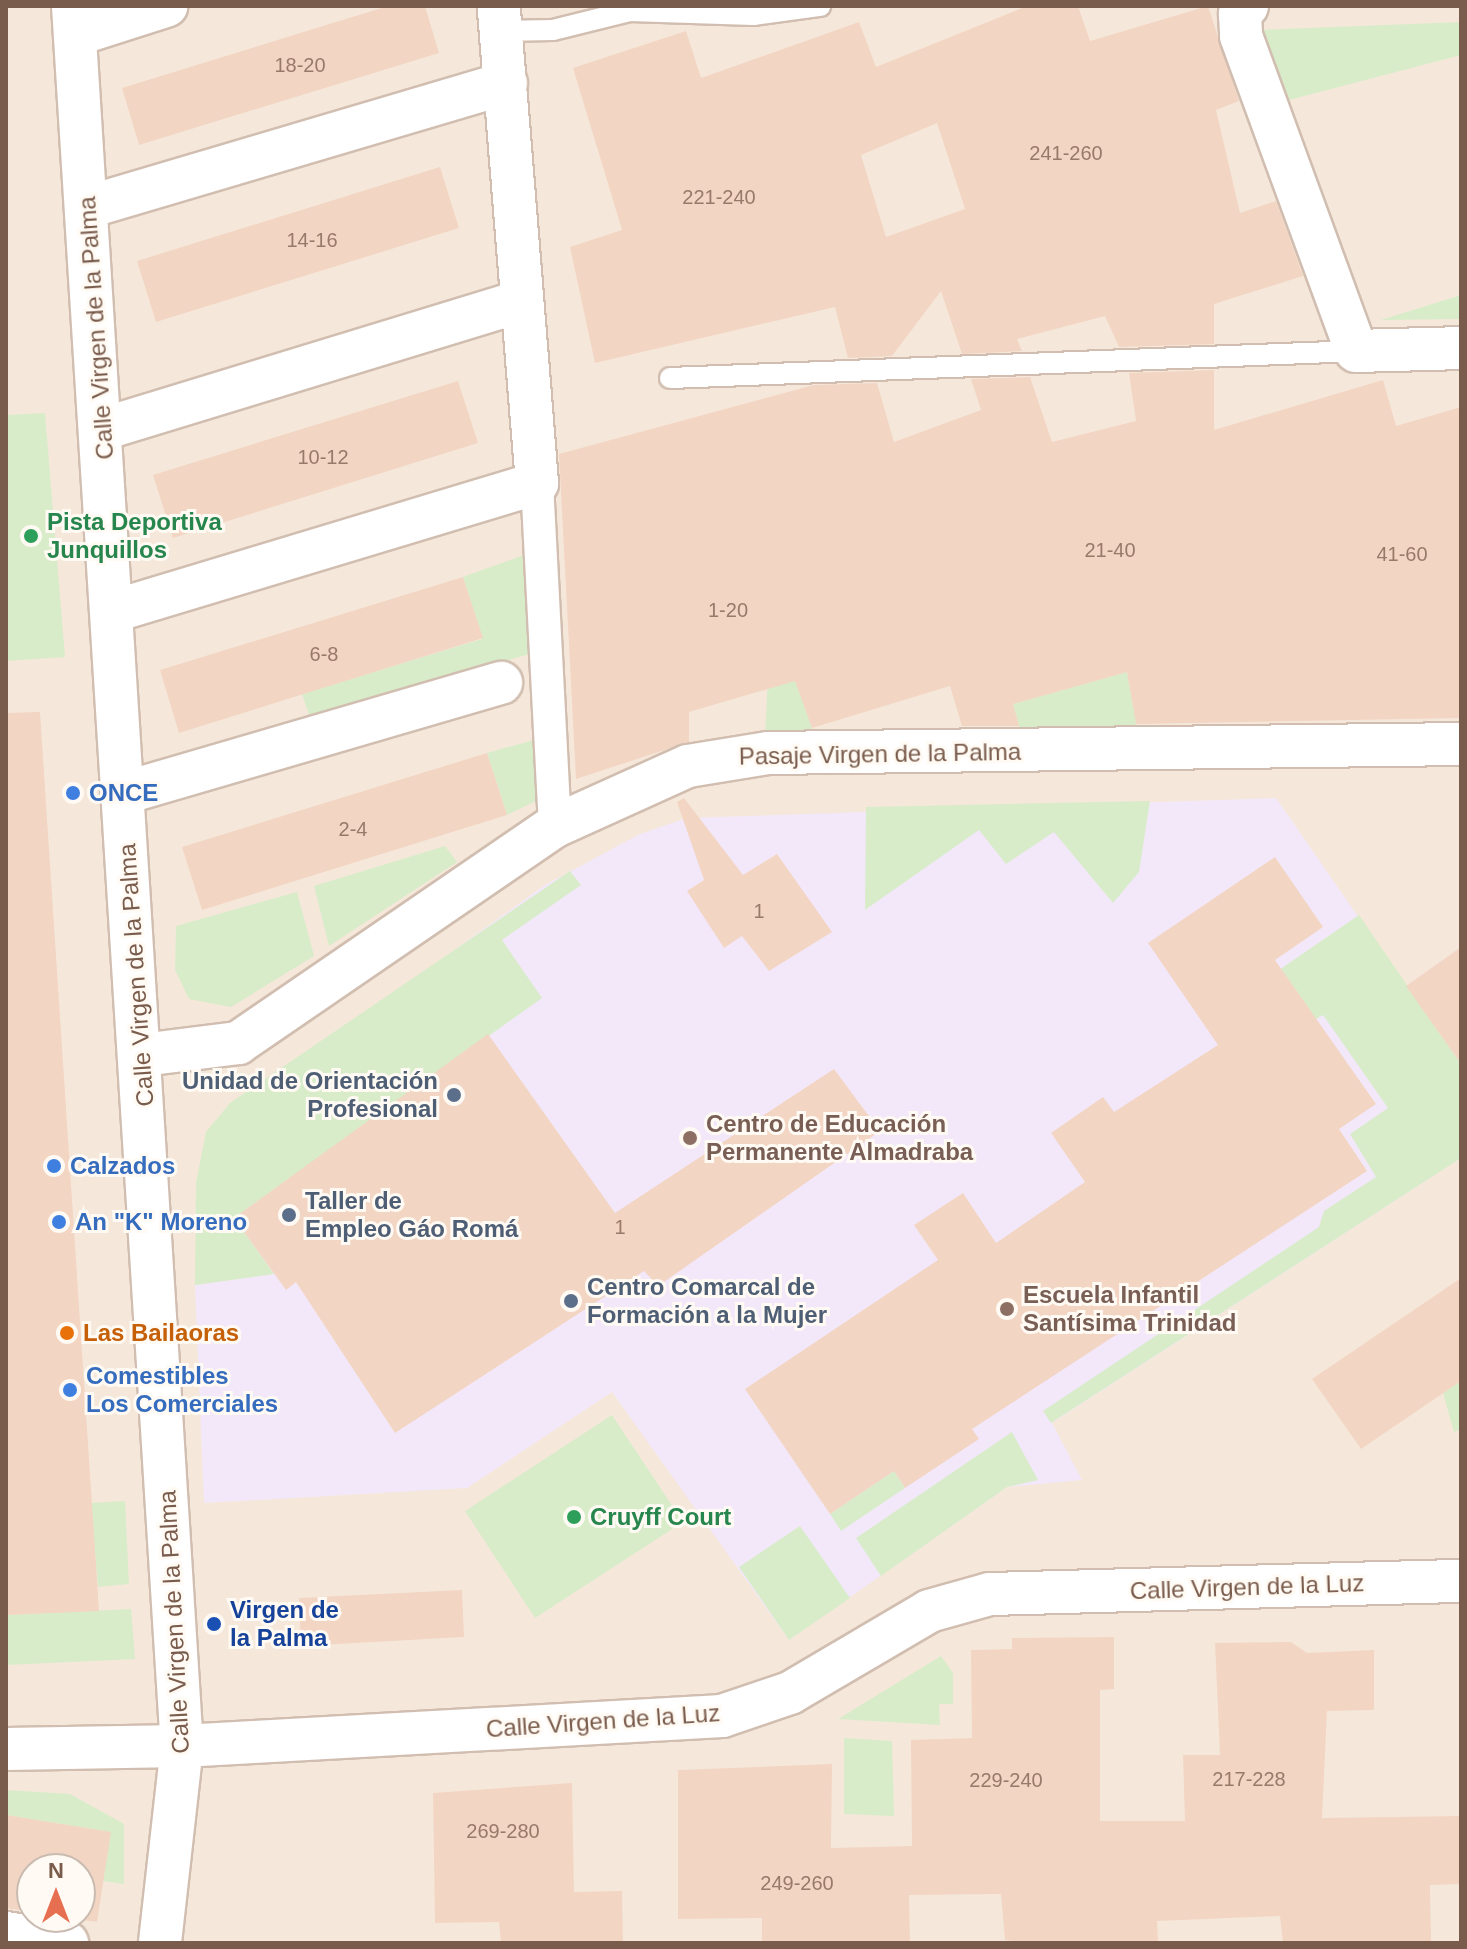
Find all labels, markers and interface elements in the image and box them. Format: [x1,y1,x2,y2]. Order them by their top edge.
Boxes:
house number: 18-20 [274,53,326,77]
house number: 241-260 [1029,141,1103,165]
house number: 221-240 [682,185,756,209]
street label: Calle Virgen de la Palma [72,195,120,461]
house number: 14-16 [286,228,338,252]
house number: 10-12 [297,445,349,469]
place label: Pista Deportiva Junquillos [47,508,222,564]
marker: Pista Deportiva Junquillos [22,527,40,545]
house number: 21-40 [1084,538,1136,562]
house number: 41-60 [1376,542,1428,566]
house number: 1-20 [708,598,748,622]
house number: 6-8 [310,642,338,666]
street label: Pasaje Virgen de la Palma [739,737,1021,771]
place label: ONCE [89,779,158,807]
marker: ONCE [64,784,82,802]
house number: 2-4 [339,817,367,841]
street label: Calle Virgen de la Palma [112,842,160,1108]
house number: 1 [753,899,765,923]
place label: Unidad de Orientación Profesional [182,1067,438,1123]
marker: Unidad de Orientación Profesional [445,1086,463,1104]
place label: Centro de Educación Permanente Almadraba [706,1110,974,1166]
marker: Centro de Educación Permanente Almadraba [681,1129,699,1147]
place label: Calzados [70,1152,175,1180]
marker: Calzados [45,1157,63,1175]
place label: Taller de Empleo Gáo Romá [305,1187,518,1243]
marker: Taller de Empleo Gáo Romá [280,1206,298,1224]
place label: An "K" Moreno [75,1208,247,1236]
marker: An "K" Moreno [50,1213,68,1231]
house number: 1 [614,1215,626,1239]
place label: Centro Comarcal de Formación a la Mujer [587,1273,827,1329]
place label: Escuela Infantil Santísima Trinidad [1023,1281,1236,1337]
marker: Centro Comarcal de Formación a la Mujer [562,1292,580,1310]
marker: Escuela Infantil Santísima Trinidad [998,1300,1016,1318]
place label: Las Bailaoras [83,1319,239,1347]
marker: Las Bailaoras [58,1324,76,1342]
place label: Comestibles Los Comerciales [86,1362,278,1418]
marker: Comestibles Los Comerciales [61,1381,79,1399]
street label: Calle Virgen de la Palma [153,1490,195,1754]
place label: Cruyff Court [590,1503,731,1531]
marker: Cruyff Court [565,1508,583,1526]
street label: Calle Virgen de la Luz [1129,1569,1365,1605]
place label: Virgen de la Palma [230,1596,339,1652]
marker: Virgen de la Palma [205,1615,223,1633]
street label: Calle Virgen de la Luz [485,1698,721,1744]
house number: 217-228 [1212,1767,1286,1791]
house number: 229-240 [969,1768,1043,1792]
house number: 269-280 [466,1819,540,1843]
north arrow [16,1853,96,1933]
text: N [48,1858,64,1883]
house number: 249-260 [760,1871,834,1895]

